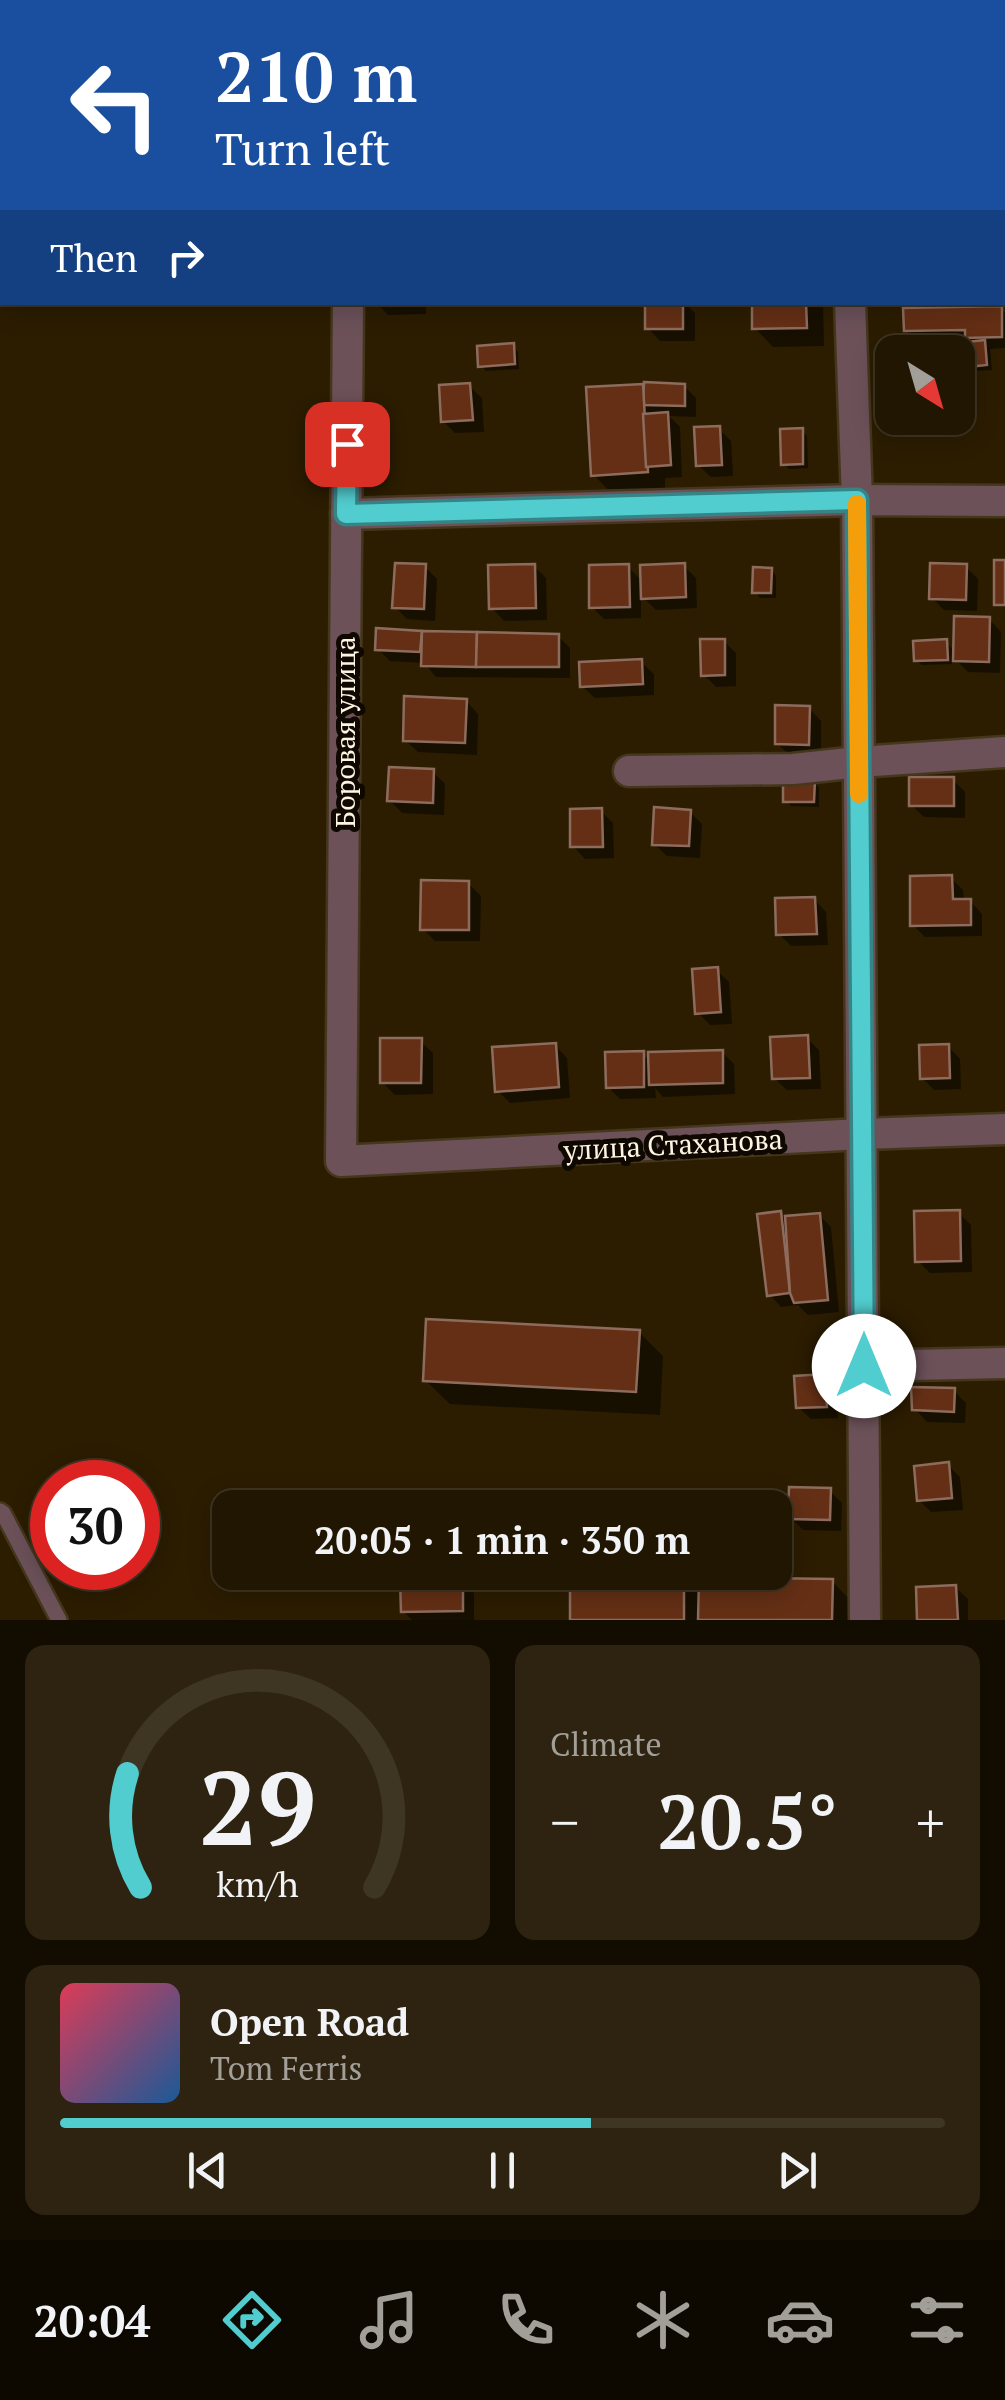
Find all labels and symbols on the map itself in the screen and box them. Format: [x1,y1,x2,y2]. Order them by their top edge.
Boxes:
north arrow [875,335,975,435]
pin [305,402,390,487]
street label: Боровая улица [326,636,363,828]
street label: улица Стаханова [561,1120,784,1168]
position arrow [812,1314,916,1418]
speed limit sign: 30 [30,1460,160,1590]

